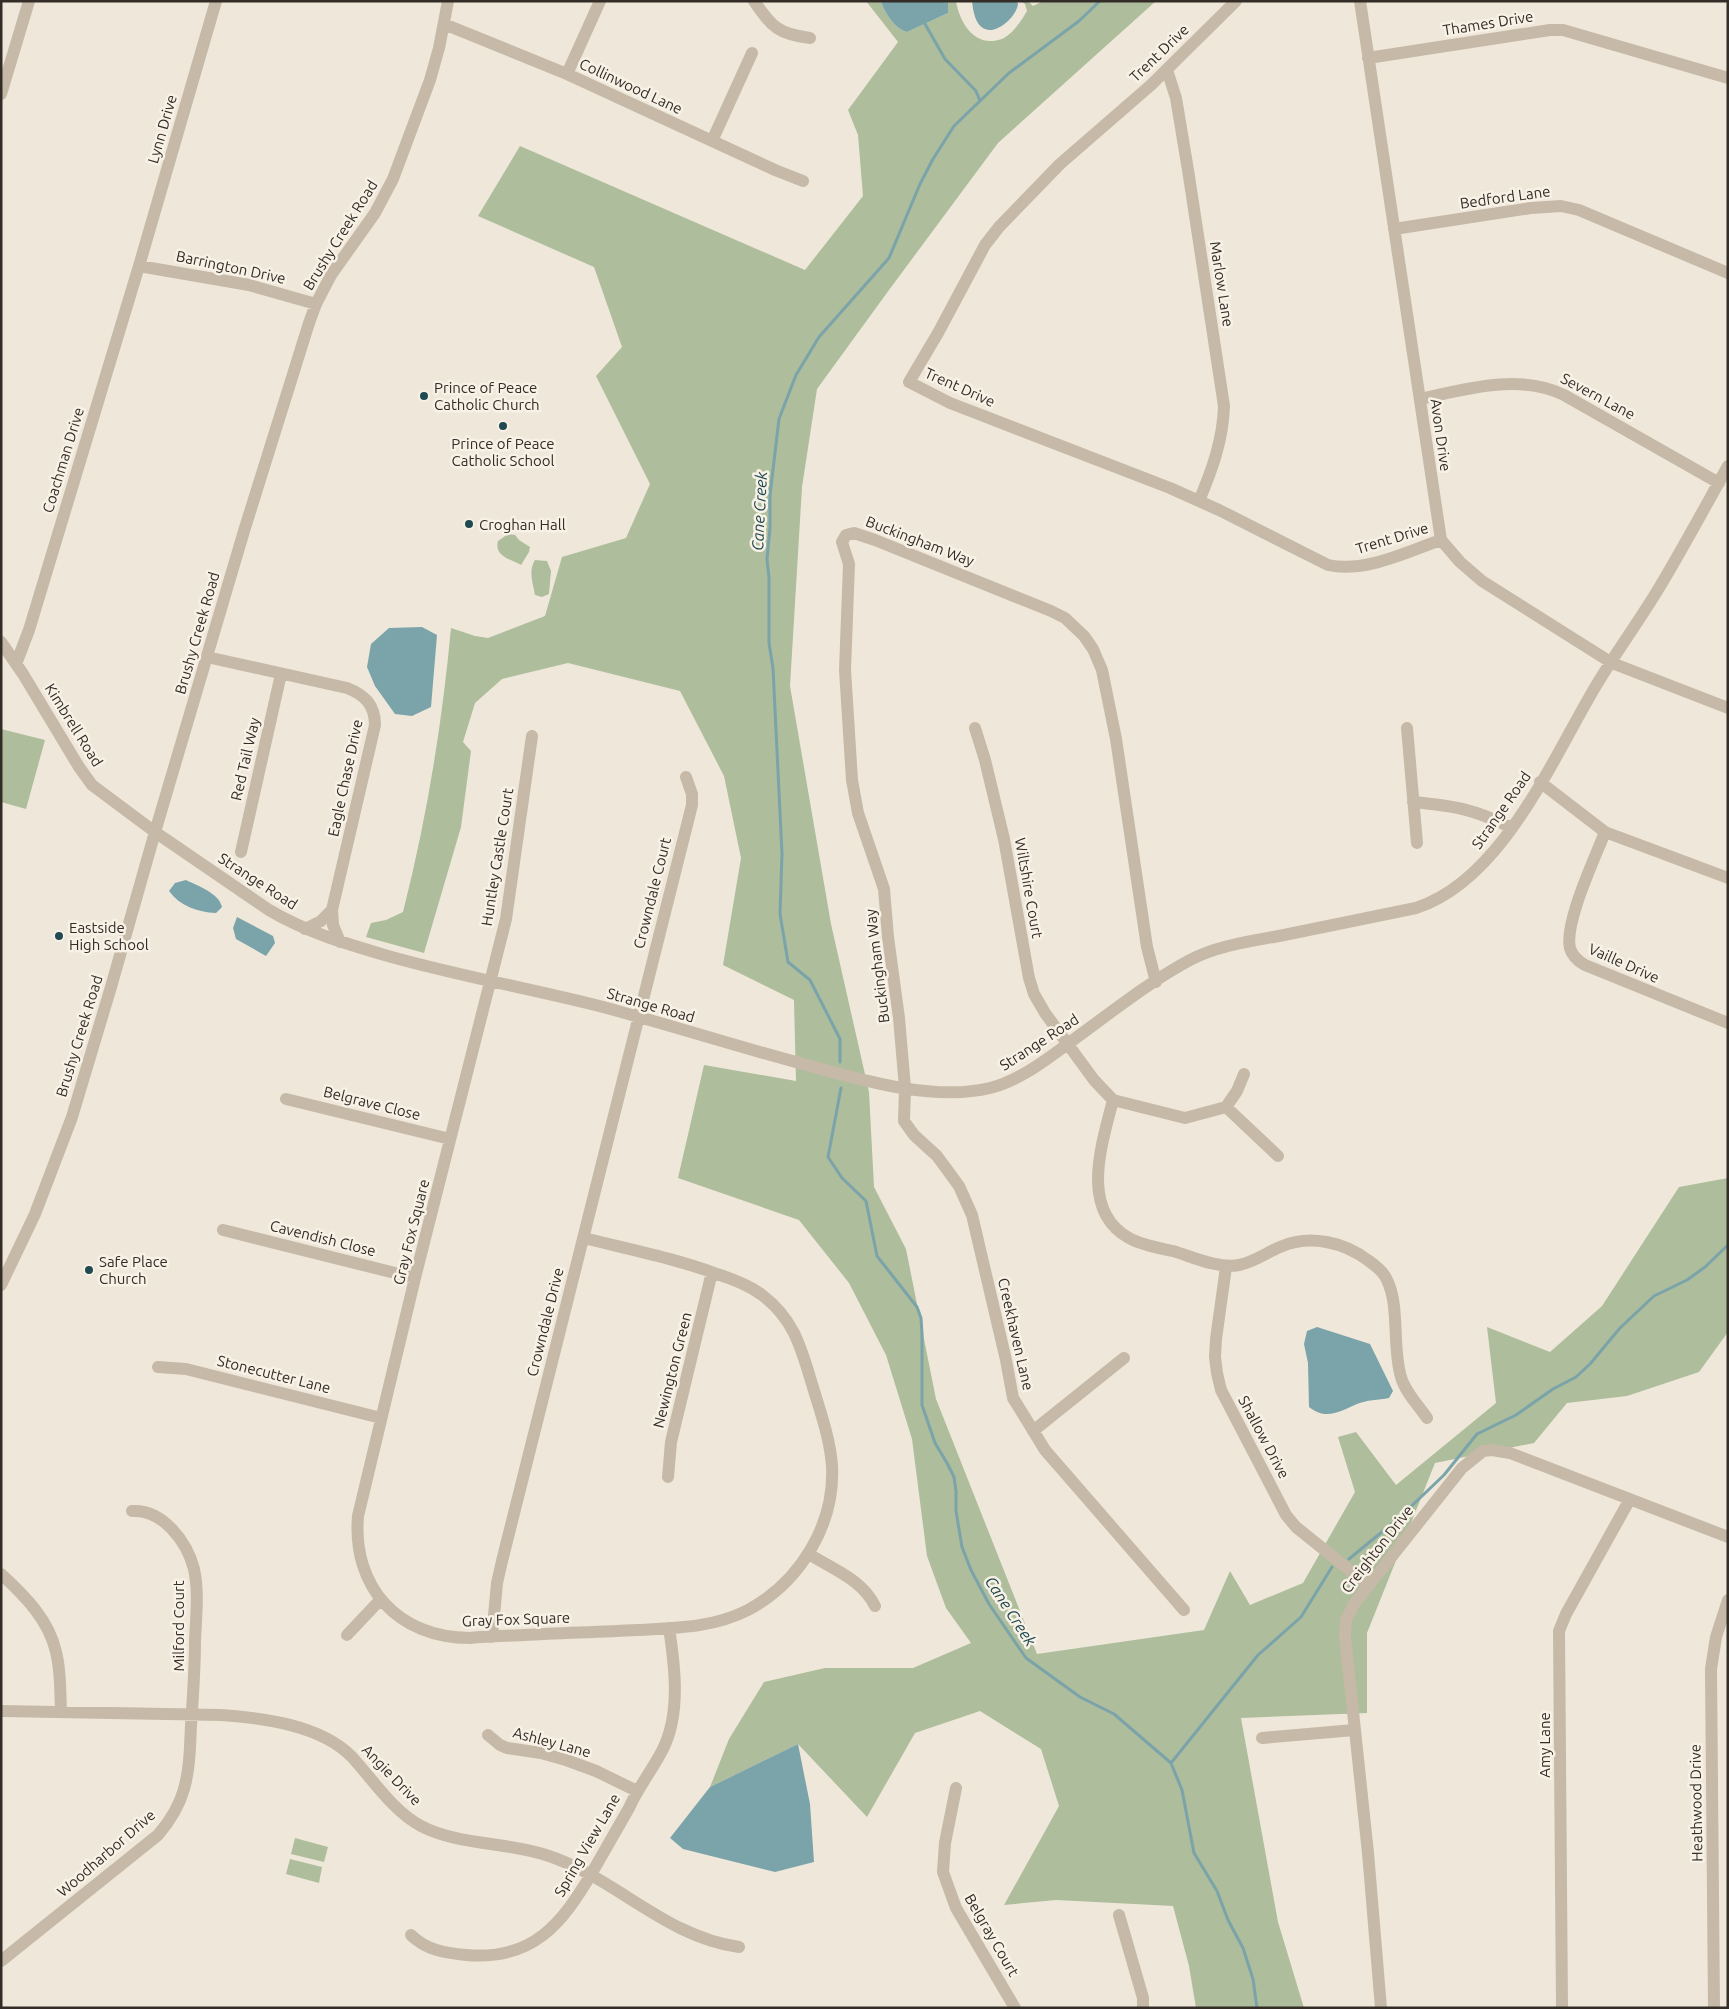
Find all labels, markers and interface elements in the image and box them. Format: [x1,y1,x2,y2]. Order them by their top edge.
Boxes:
street label: Thames Drive [1442,7,1534,39]
street label: Trent Drive [1126,21,1192,85]
street label: Collinwood Lane [577,55,685,117]
street label: Lynn Drive [144,93,180,165]
street label: Brushy Creek Road [299,177,381,293]
street label: Bedford Lane [1459,182,1551,212]
street label: Marlow Lane [1207,240,1237,328]
street label: Barrington Drive [175,247,287,287]
street label: Trent Drive [922,364,998,410]
street label: Severn Lane [1558,369,1638,423]
place label: Prince of Peace Catholic Church [434,379,540,413]
marker: Prince of Peace Catholic Church [418,390,430,402]
street label: Avon Drive [1427,398,1455,472]
street label: Coachman Drive [39,405,87,515]
marker: Prince of Peace Catholic School [497,420,509,432]
place label: Prince of Peace Catholic School [451,435,555,469]
water label: Cane Creek [748,470,770,551]
street label: Buckingham Way [863,513,977,569]
place label: Croghan Hall [479,516,566,533]
marker: Croghan Hall [463,518,475,530]
street label: Trent Drive [1354,519,1430,557]
street label: Brushy Creek Road [171,570,223,696]
street label: Kimbrell Road [42,680,106,770]
street label: Red Tail Way [227,716,263,802]
street label: Eagle Chase Drive [324,718,366,838]
street label: Strange Road [1468,768,1534,852]
street label: Huntley Castle Court [478,787,516,927]
street label: Crowndale Court [630,836,674,950]
street label: Wiltshire Court [1012,836,1046,940]
street label: Strange Road [215,849,301,913]
street label: Buckingham Way [862,908,892,1024]
place label: Eastside High School [69,919,149,953]
marker: Eastside High School [53,930,65,942]
street label: Vaille Drive [1586,940,1662,986]
street label: Brushy Creek Road [52,973,106,1099]
street label: Strange Road [605,984,697,1026]
street label: Strange Road [996,1010,1082,1074]
street label: Belgrave Close [322,1083,422,1123]
street label: Gray Fox Square [390,1177,432,1287]
street label: Cavendish Close [268,1217,378,1259]
place label: Safe Place Church [99,1253,168,1287]
marker: Safe Place Church [83,1264,95,1276]
street label: Crowndale Drive [523,1266,567,1378]
street label: Creekhaven Lane [995,1276,1037,1392]
street label: Newington Green [649,1310,695,1430]
street label: Stonecutter Lane [216,1352,332,1396]
street label: Shallow Drive [1235,1393,1293,1481]
street label: Creighton Drive [1338,1502,1416,1596]
water label: Cane Creek [982,1573,1041,1650]
street label: Milford Court [170,1580,187,1672]
street label: Gray Fox Square [462,1609,570,1629]
street label: Amy Lane [1536,1712,1553,1778]
street label: Ashley Lane [511,1723,593,1761]
street label: Angie Drive [359,1741,425,1809]
street label: Heathwood Drive [1686,1744,1706,1862]
street label: Spring View Lane [551,1791,623,1899]
street label: Woodharbor Drive [54,1806,158,1900]
street label: Belgray Court [962,1891,1023,1979]

